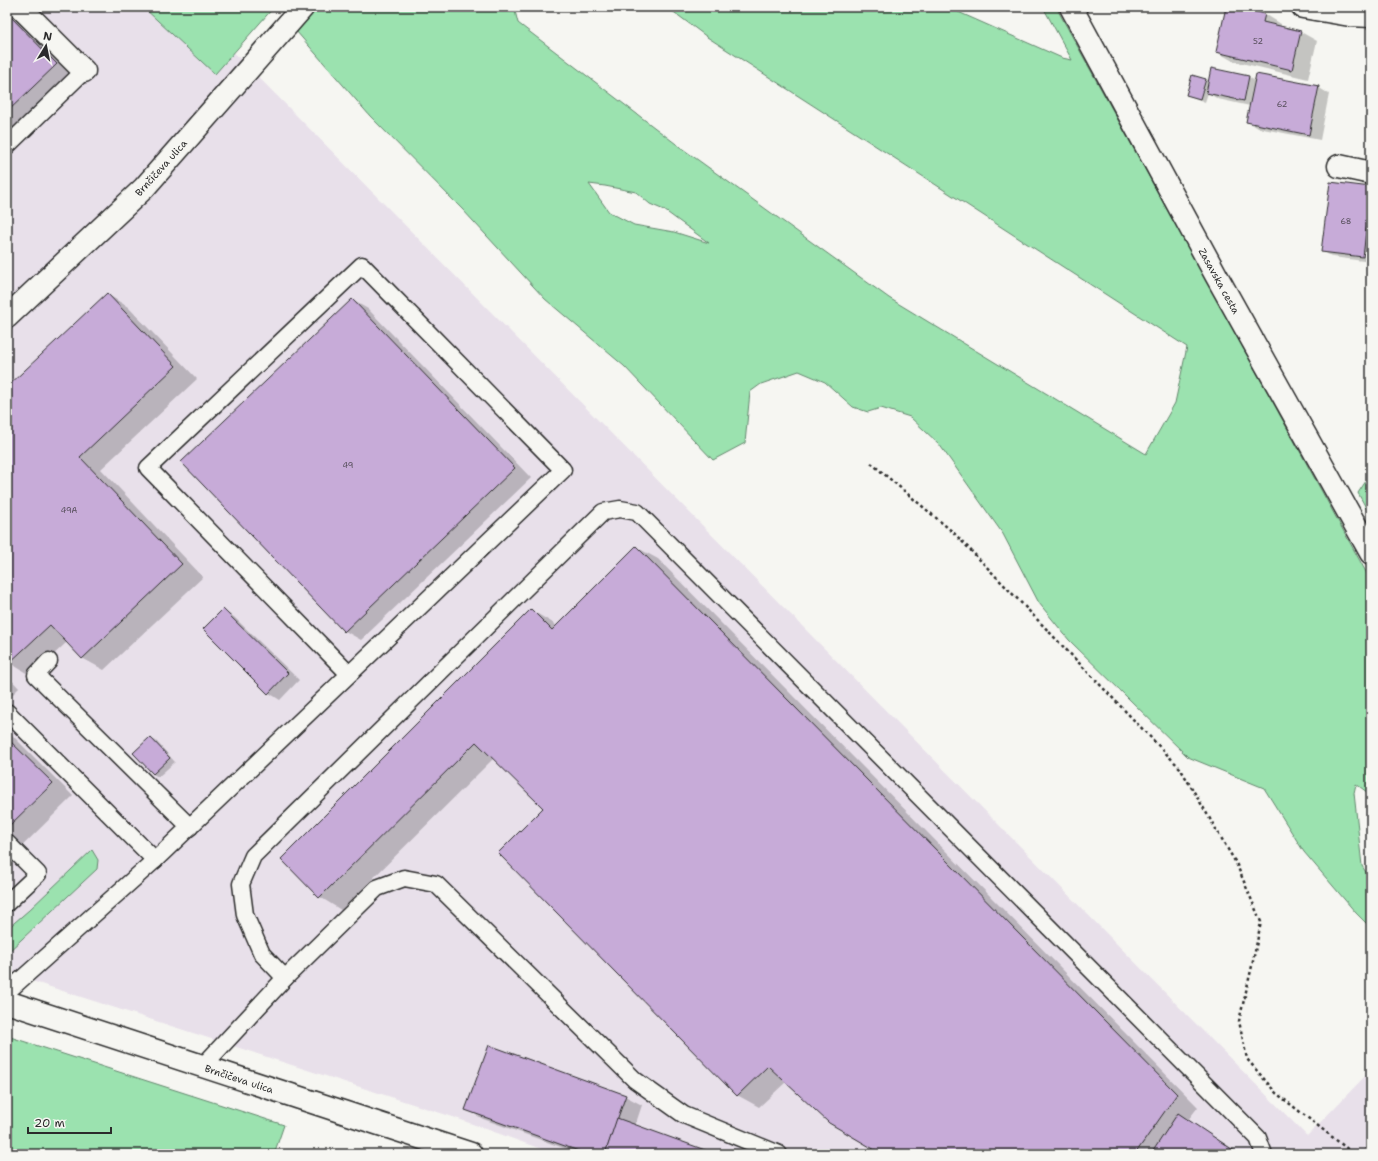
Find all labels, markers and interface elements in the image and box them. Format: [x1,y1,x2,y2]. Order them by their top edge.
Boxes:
north arrow [26,26,66,66]
text: N [42,29,54,45]
house number: 52 [1253,36,1263,47]
house number: 62 [1277,99,1288,110]
street label: Brnčičeva ulica [132,136,190,199]
house number: 68 [1341,216,1351,227]
street label: Zasavska cesta [1196,246,1243,317]
house number: 49 [343,460,353,471]
house number: 49A [61,505,78,516]
street label: Brnčičeva ulica [203,1062,276,1096]
scale bar [28,1109,111,1135]
text: 20 m [34,1115,65,1131]

